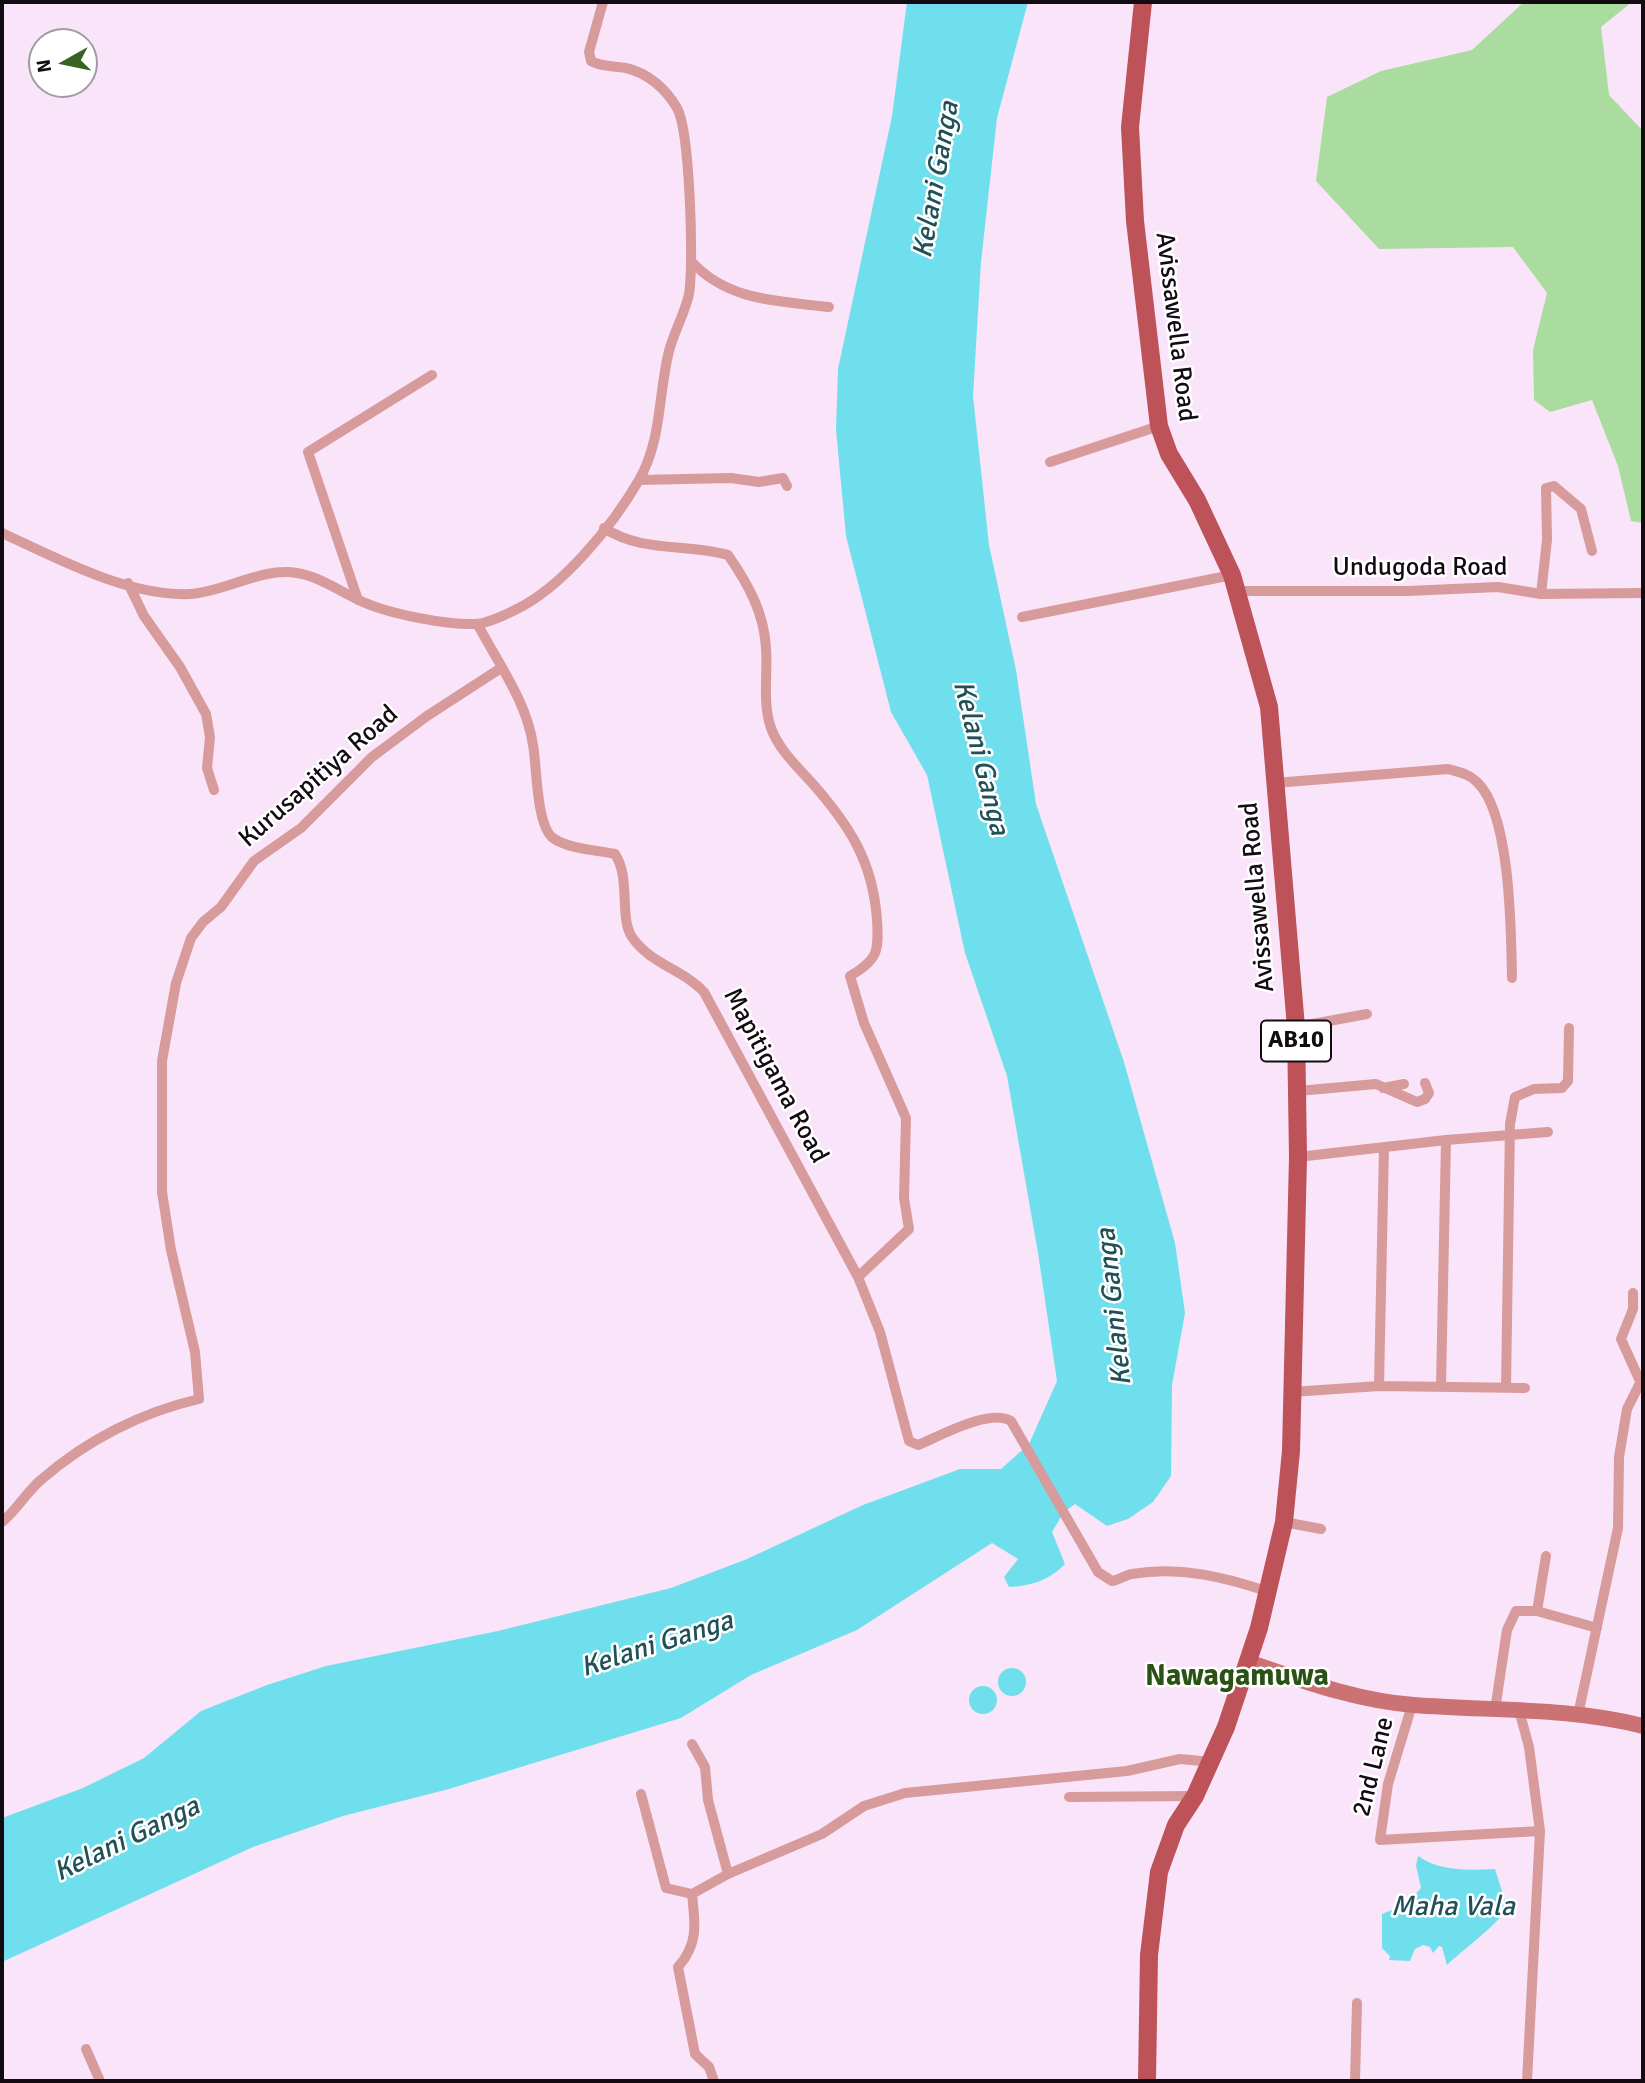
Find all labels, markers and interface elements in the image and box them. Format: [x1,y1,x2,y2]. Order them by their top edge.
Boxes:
north arrow [28,28,98,98]
text: N [31,58,57,74]
water label: Kelani Ganga [907,99,967,261]
street label: Avissawella Road [1148,230,1202,424]
street label: Undugoda Road [1332,552,1508,584]
water label: Kelani Ganga [945,677,1015,839]
street label: Kurusapitiya Road [233,699,405,855]
street label: Avissawella Road [1234,801,1282,993]
street label: Mapitigama Road [716,983,834,1169]
road number: AB10 [1261,1021,1331,1062]
water label: Kelani Ganga [1090,1227,1140,1387]
water label: Kelani Ganga [577,1605,737,1685]
district label: Nawagamuwa [1145,1659,1329,1695]
street label: 2nd Lane [1347,1714,1401,1820]
water label: Kelani Ganga [49,1790,205,1890]
water label: Maha Vala [1391,1891,1515,1925]

